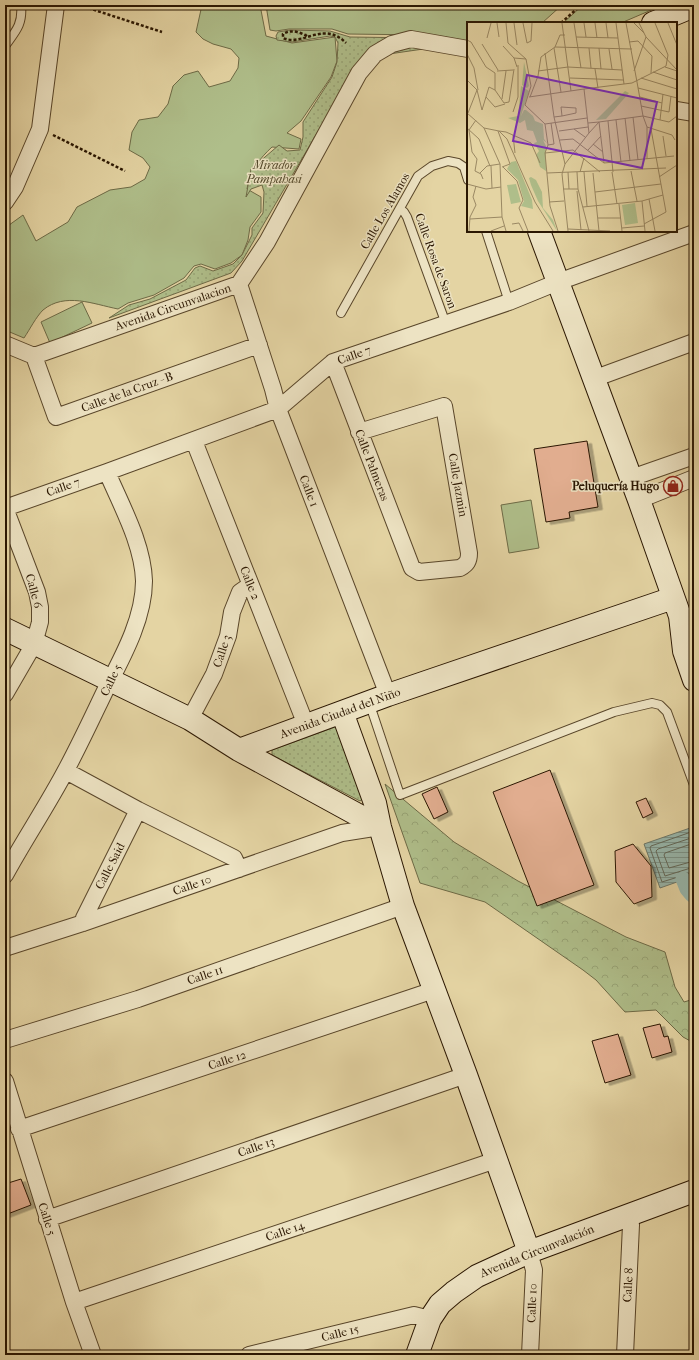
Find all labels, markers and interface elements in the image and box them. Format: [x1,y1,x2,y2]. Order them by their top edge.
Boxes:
inset map [467,22,677,232]
park label: Mirador Pampahasi [245,158,303,186]
street label: Calle Los Alamos [357,170,413,252]
street label: Calle Rosa de Saron [412,211,460,311]
street label: Avenida Circunvalacion [112,281,233,334]
street label: Calle 7 [335,343,373,367]
street label: Calle de la Cruz - B [79,369,175,415]
street label: Calle Palmeras [352,427,392,503]
street label: Calle Jazmin [446,452,470,518]
street label: Calle 1 [297,473,321,509]
street label: Calle 7 [44,475,82,499]
shop icon: Peluquería Hugo [662,475,684,497]
place label: Peluquería Hugo [572,479,659,494]
street label: Calle 2 [237,564,263,602]
street label: Calle 6 [23,572,45,610]
street label: Calle 3 [210,633,234,669]
street label: Calle 5 [97,662,125,698]
street label: Avenida Ciudad del Niño [277,685,402,742]
street label: Calle Said [92,840,128,892]
street label: Calle 10 [171,872,213,898]
street label: Calle 11 [185,962,225,988]
street label: Calle 12 [206,1047,248,1073]
street label: Calle 13 [236,1134,276,1160]
street label: Calle 5 [35,1201,59,1237]
street label: Calle 14 [264,1218,307,1244]
street label: Avenida Circunvalación [477,1222,596,1281]
street label: Calle 8 [620,1267,636,1303]
street label: Calle 10 [524,1283,540,1323]
street label: Calle 15 [320,1322,360,1344]

